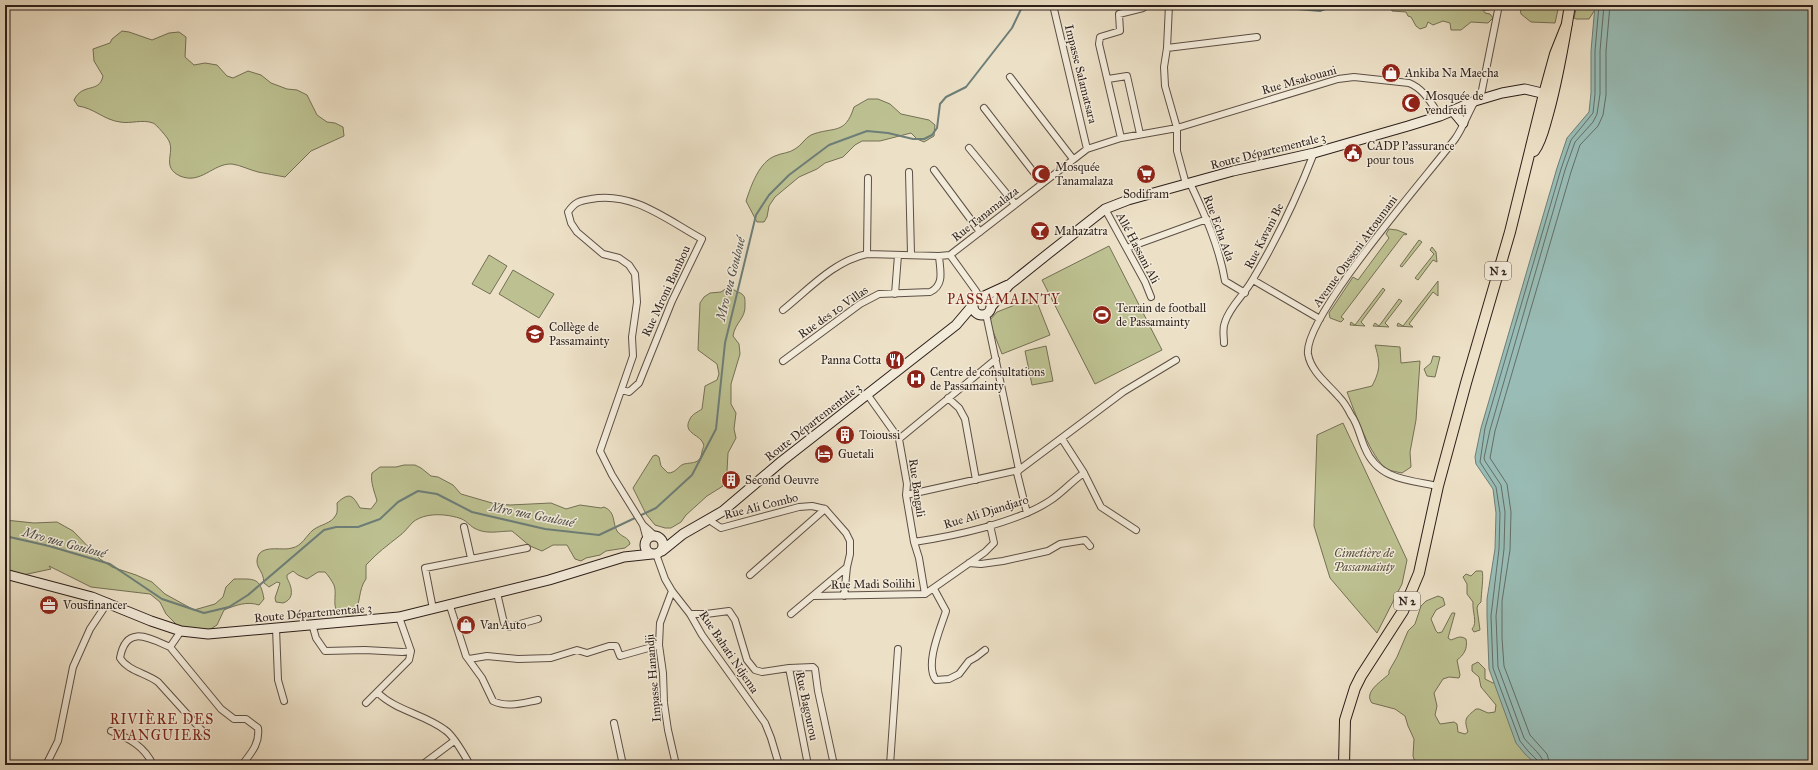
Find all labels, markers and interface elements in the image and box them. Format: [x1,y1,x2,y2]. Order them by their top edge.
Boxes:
street label: Impasse Salamatsara [1062,23,1100,126]
street label: Rue Msakouani [1260,62,1339,97]
shop icon: Ankiba Na Maecha [1380,62,1402,84]
place label: Ankiba Na Maecha [1404,66,1500,80]
place label: Mosquée de vendredi [1424,89,1483,117]
mosque icon: Mosquée de vendredi [1400,92,1422,114]
street label: Route Départementale 3 [1209,130,1327,172]
place label: CADP l'assurance pour tous [1366,139,1455,167]
public building icon: CADP l'assurance pour tous [1342,142,1364,164]
place label: Mosquée Tanamalaza [1055,160,1114,188]
mosque icon: Mosquée Tanamalaza [1030,163,1052,185]
supermarket icon: Sodifram [1135,163,1157,185]
street label: Rue Tanamalaza [949,183,1022,244]
place label: Sodifram [1123,187,1169,201]
street label: Avenue Ousseni Attoumani [1309,192,1401,310]
street label: Rue Echa Ada [1201,193,1238,264]
street label: Rue Kavani Be [1241,201,1287,271]
street label: Allé Hassani Ali [1113,209,1163,287]
bar icon: Mahazatra [1029,220,1051,242]
place label: Mahazatra [1054,224,1109,238]
water label: Mro wa Gouloué [712,233,750,324]
street label: Rue Mroni Bambou [639,243,694,339]
road number: N 2 [1485,262,1511,280]
street label: Rue des 10 Villas [795,283,871,341]
district label: PASSAMAINTY [947,291,1061,308]
place label: Terrain de football de Passamainty [1116,301,1207,329]
sports icon: Terrain de football de Passamainty [1091,304,1113,326]
place label: Collège de Passamainty [549,320,610,348]
school or university icon: Collège de Passamainty [524,323,546,345]
restaurant icon: Panna Cotta [884,349,906,371]
place label: Panna Cotta [821,353,882,367]
place label: Centre de consultations de Passamainty [930,365,1045,393]
hospital icon: Centre de consultations de Passamainty [905,368,927,390]
street label: Route Départementale 3 [762,380,864,464]
building icon: Toioussi [834,424,856,446]
place label: Toioussi [859,428,901,442]
hotel icon: Guetali [813,443,835,465]
place label: Guetali [838,447,875,461]
street label: Rue Bangali [905,458,928,519]
building icon: Second Oeuvre [720,469,742,491]
place label: Second Oeuvre [745,473,819,487]
street label: Rue Ali Combo [723,490,799,522]
street label: Rue Ali Djandjaro [942,492,1030,532]
water label: Mro wa Gouloué [486,499,578,531]
water label: Mro wa Gouloué [19,524,110,562]
park label: Cimetière de Passamaïnty [1334,546,1395,574]
street label: Rue Madi Soilihi [831,576,916,592]
road number: N 2 [1394,592,1420,610]
office icon: Vousfinancer [38,594,60,616]
place label: Vousfinancer [62,598,127,612]
street label: Route Départementale 3 [253,601,373,625]
street label: Rue Bahati Ndjema [696,608,762,697]
shop icon: Van Auto [455,614,477,636]
place label: Van Auto [479,618,526,632]
street label: Impasse Hanandji [642,633,664,723]
street label: Rue Bagourou [792,670,821,743]
district label: RIVIÈRE DES MANGUIERS [110,709,214,744]

